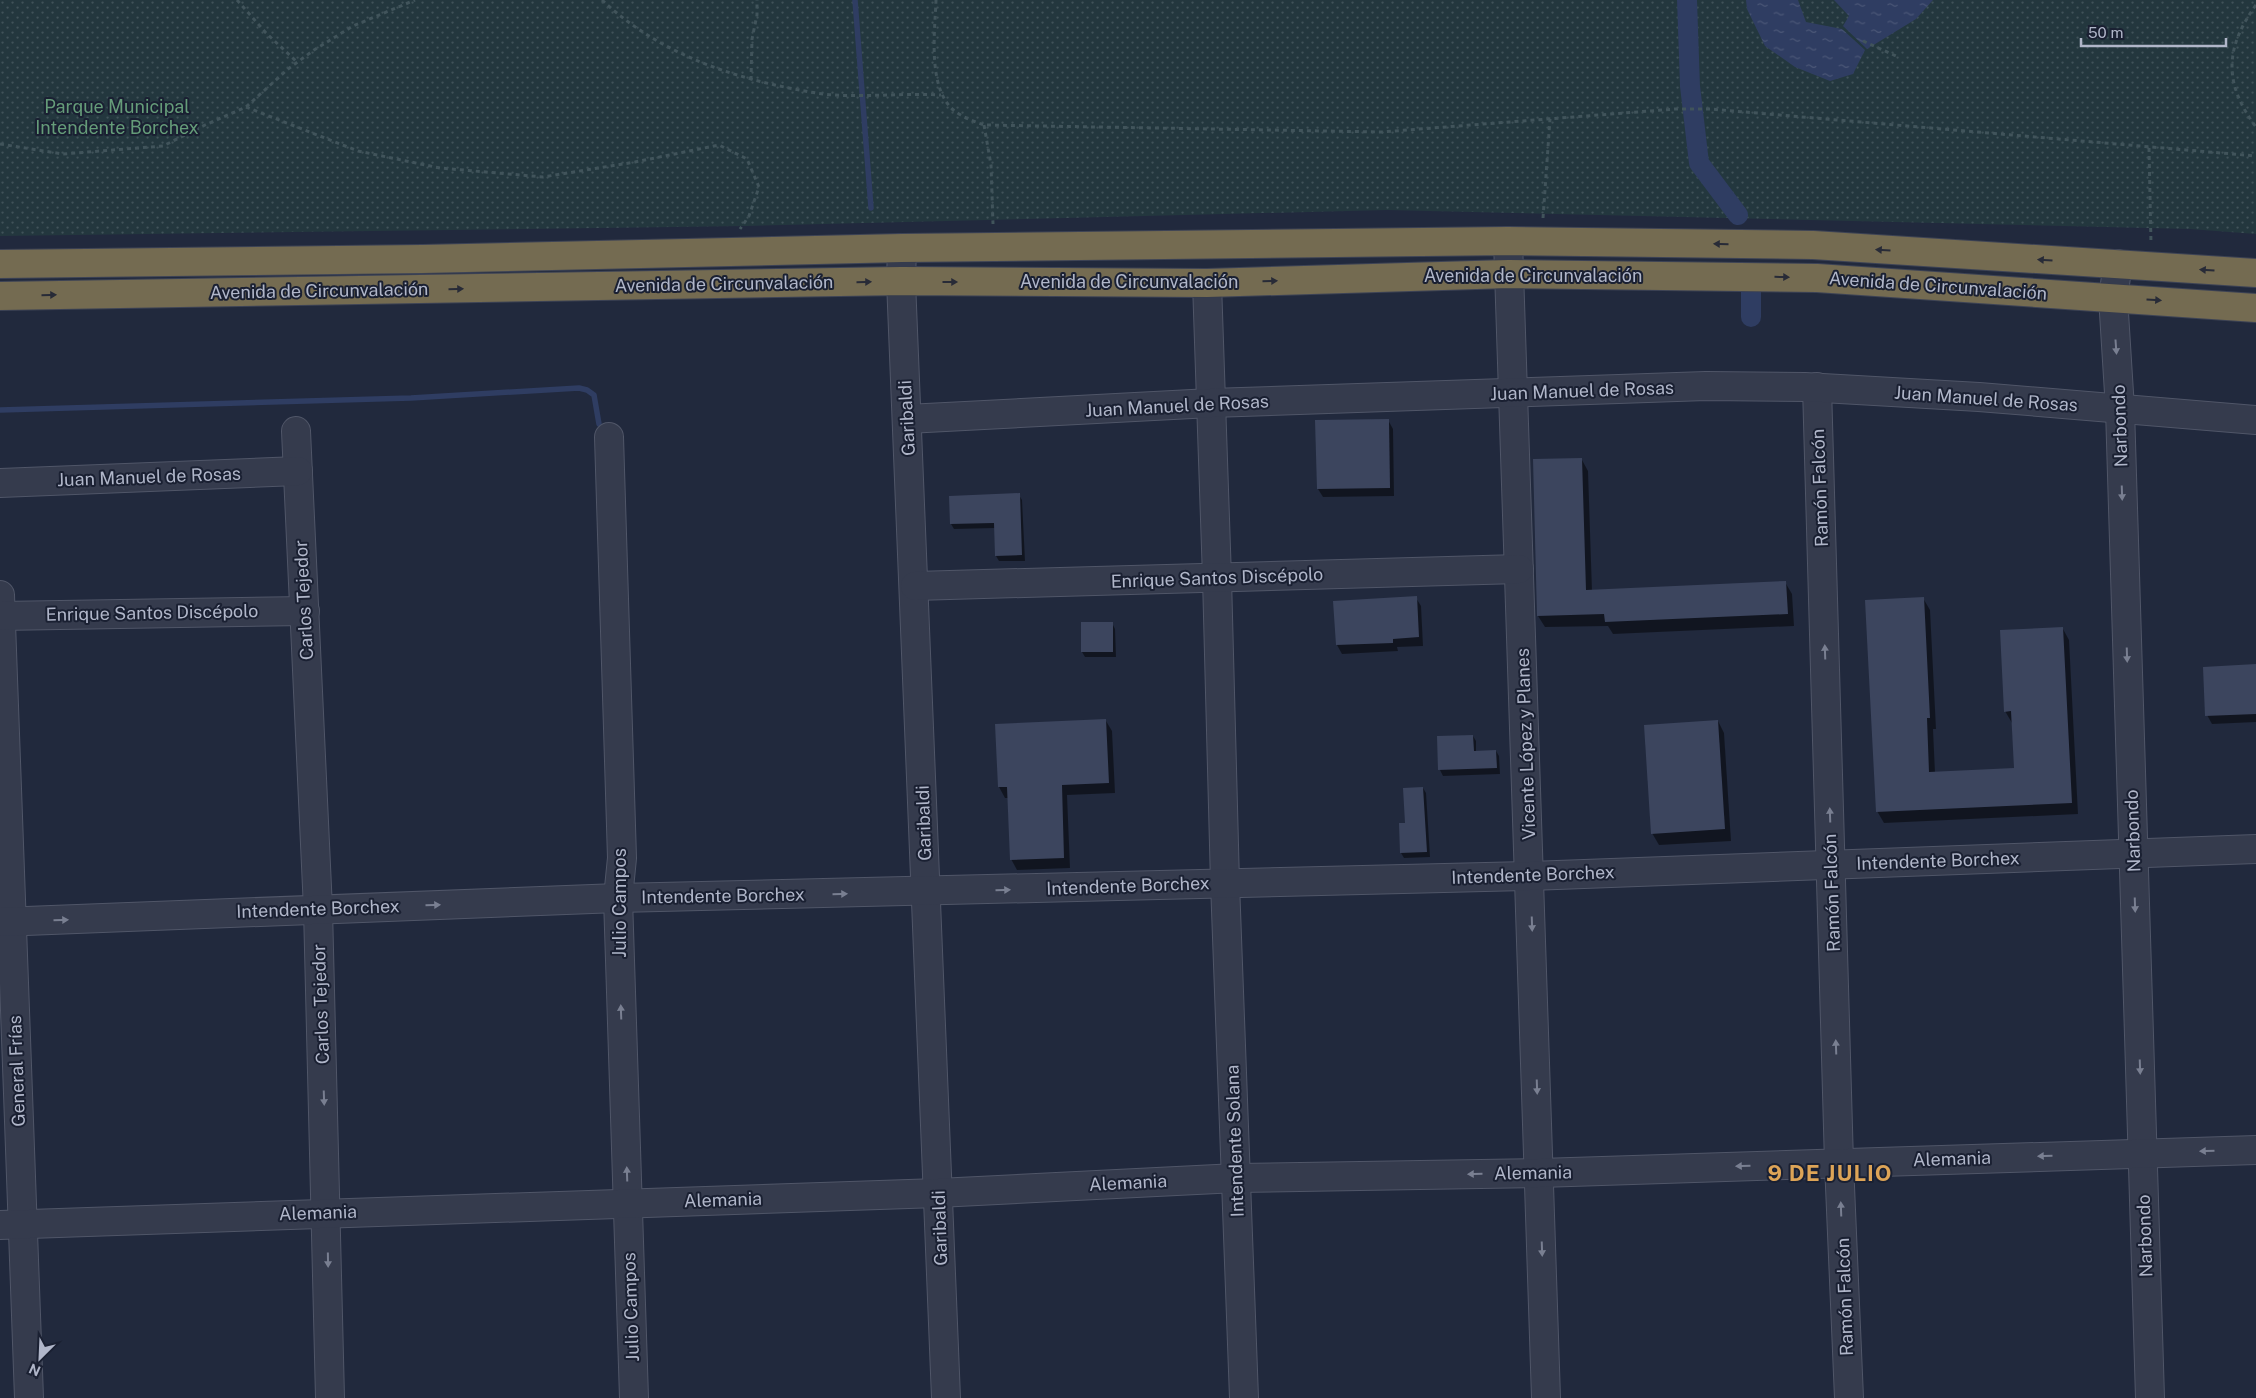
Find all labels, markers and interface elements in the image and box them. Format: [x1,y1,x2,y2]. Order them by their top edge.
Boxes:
scale bar [2081,15,2226,47]
text: 50 m [2088,24,2123,41]
park label: Parque Municipal Intendente Borchex [35,96,199,138]
one-way arrow [1712,240,1728,248]
one-way arrow [1875,245,1891,253]
one-way arrow [2037,255,2053,263]
street label: Avenida de Circunvalación [1424,265,1642,286]
one-way arrow [2199,266,2215,274]
street label: Avenida de Circunvalación [1828,267,2048,304]
street label: Avenida de Circunvalación [614,271,834,296]
street label: Avenida de Circunvalación [1020,271,1238,292]
one-way arrow [1774,274,1790,282]
one-way arrow [1262,277,1278,285]
street label: Avenida de Circunvalación [209,278,429,303]
one-way arrow [856,278,872,286]
one-way arrow [942,278,958,286]
one-way arrow [448,284,464,292]
one-way arrow [41,291,57,299]
one-way arrow [2146,296,2162,304]
one-way arrow [2112,340,2120,356]
street label: Juan Manuel de Rosas [1490,377,1674,404]
street label: Garibaldi [894,380,919,456]
street label: Juan Manuel de Rosas [1894,382,2079,415]
street label: Narbondo [2108,384,2131,468]
street label: Juan Manuel de Rosas [1085,390,1269,421]
street label: Ramón Falcón [1807,429,1832,547]
street label: Juan Manuel de Rosas [57,463,241,490]
one-way arrow [2119,485,2127,501]
street label: Carlos Tejedor [290,539,317,661]
street label: Enrique Santos Discépolo [1110,563,1324,592]
street label: Enrique Santos Discépolo [45,600,259,625]
one-way arrow [1821,644,1829,660]
one-way arrow [2124,647,2132,663]
street label: Vicente López y Planes [1512,648,1539,840]
street label: Garibaldi [912,785,935,861]
street label: Narbondo [2121,789,2144,873]
one-way arrow [1825,806,1833,822]
street label: Ramón Falcón [1819,834,1844,952]
street label: Intendente Borchex [1856,847,2020,874]
street label: Julio Campos [609,848,630,958]
street label: Intendente Borchex [1451,861,1615,888]
street label: Intendente Borchex [1046,872,1210,899]
street label: Intendente Borchex [641,884,805,907]
one-way arrow [995,886,1011,894]
one-way arrow [832,890,848,898]
street label: Intendente Borchex [236,895,400,922]
one-way arrow [2131,897,2139,913]
one-way arrow [425,901,441,909]
one-way arrow [53,915,69,923]
one-way arrow [1528,917,1536,933]
street label: Carlos Tejedor [308,944,333,1065]
one-way arrow [617,1004,625,1020]
street label: General Frías [4,1015,29,1127]
one-way arrow [1832,1039,1840,1055]
one-way arrow [2136,1060,2144,1076]
street label: Intendente Solana [1221,1064,1248,1218]
one-way arrow [1533,1079,1541,1095]
one-way arrow [320,1090,328,1106]
street label: Alemania [1912,1147,1991,1170]
one-way arrow [2199,1147,2215,1155]
one-way arrow [2037,1153,2053,1161]
district label: 9 DE JULIO [1767,1160,1893,1186]
street label: Alemania [1494,1161,1572,1184]
one-way arrow [1734,1162,1750,1170]
one-way arrow [622,1166,630,1182]
street label: Alemania [1088,1170,1168,1195]
one-way arrow [1467,1170,1483,1178]
street label: Alemania [683,1188,762,1211]
street label: Garibaldi [928,1190,951,1266]
street label: Narbondo [2133,1194,2156,1278]
street label: Alemania [278,1201,357,1224]
one-way arrow [1837,1201,1845,1217]
street label: Ramón Falcón [1832,1238,1857,1356]
one-way arrow [1538,1241,1546,1257]
one-way arrow [324,1252,332,1268]
street label: Julio Campos [618,1252,643,1362]
north arrow [15,1333,65,1383]
text: N [26,1360,43,1379]

